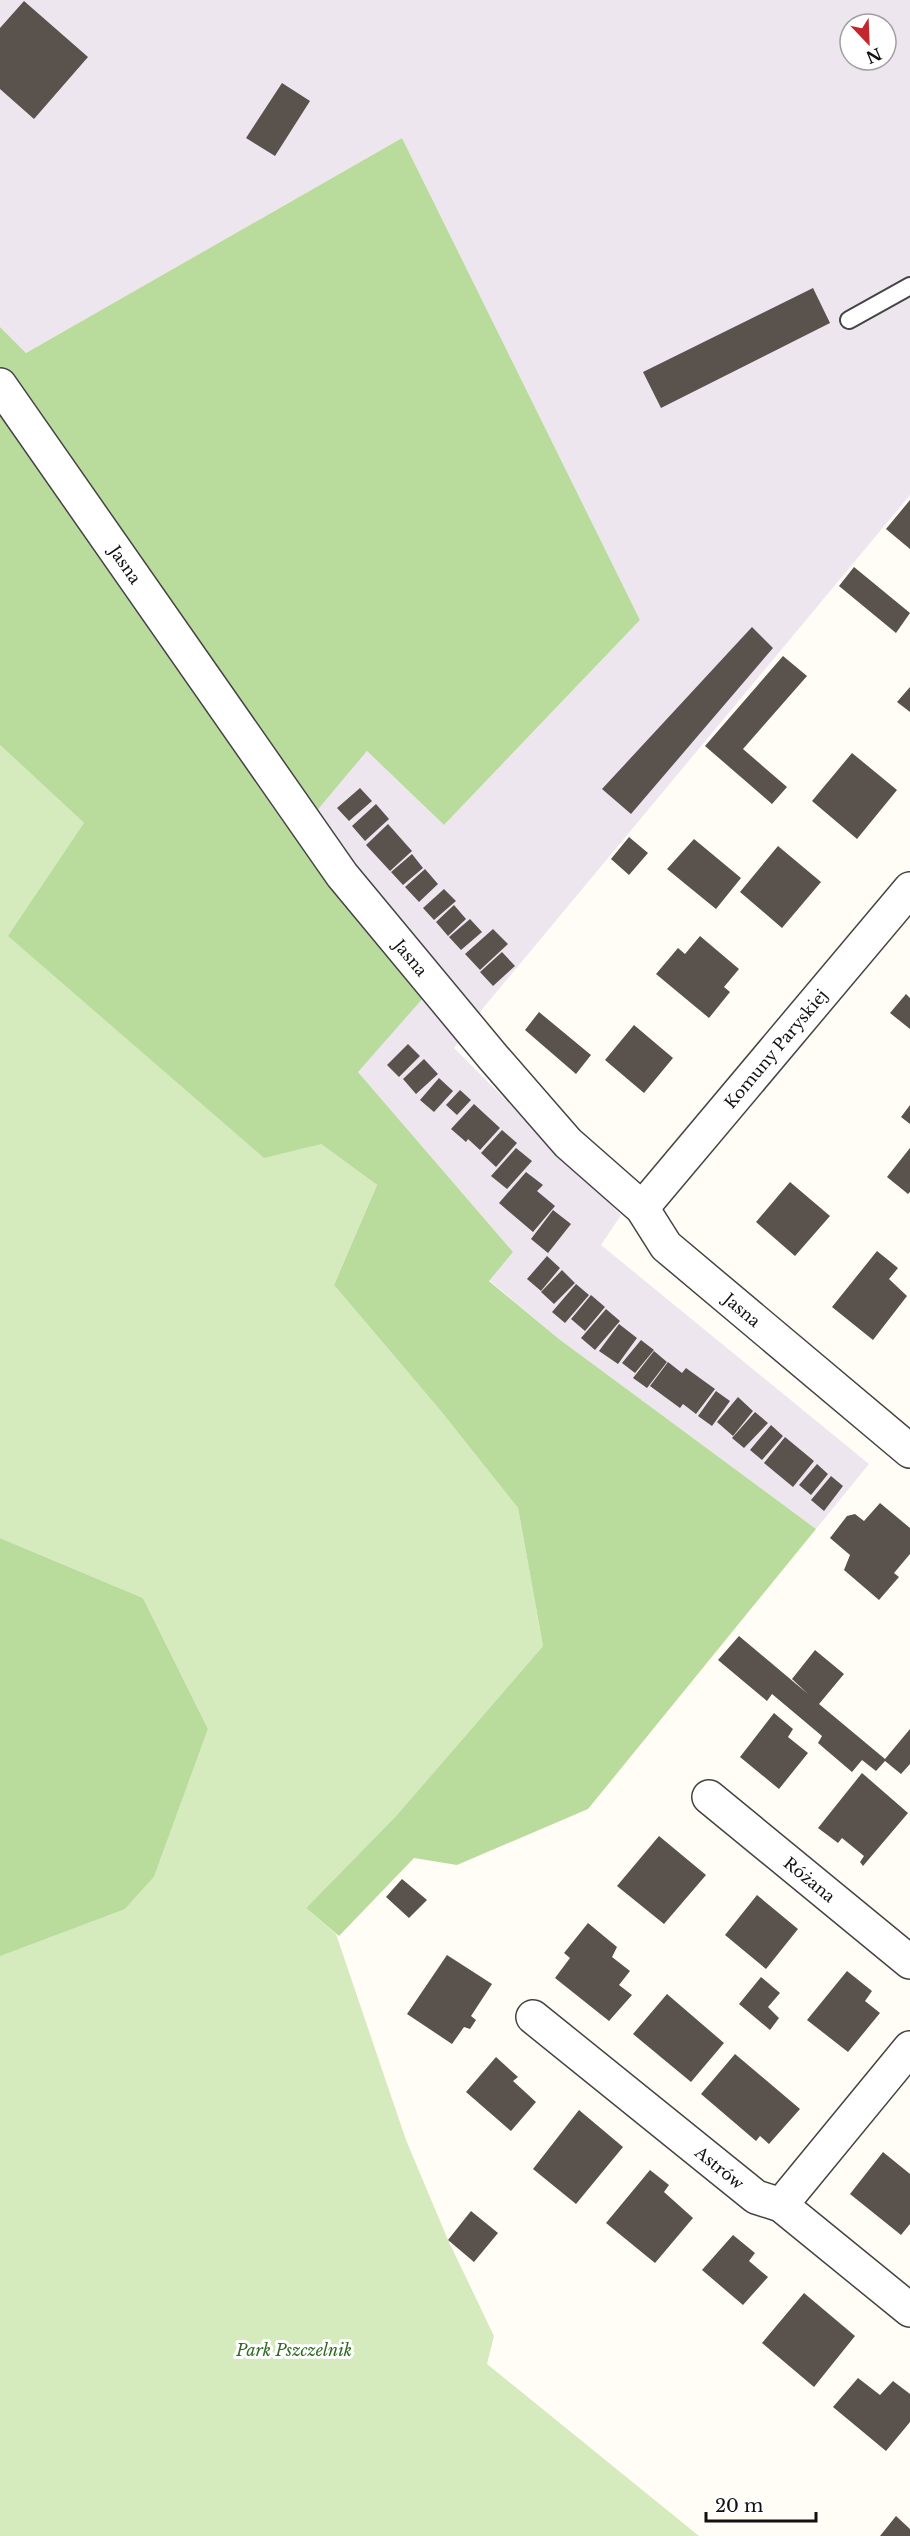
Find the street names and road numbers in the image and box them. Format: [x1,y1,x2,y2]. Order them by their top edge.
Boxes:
street label: Jasna [104,540,146,588]
street label: Jasna [388,934,432,980]
street label: Komuny Paryskiej [720,985,832,1112]
street label: Jasna [718,1288,765,1331]
street label: Różana [780,1853,839,1906]
street label: Astrów [691,2141,748,2194]

